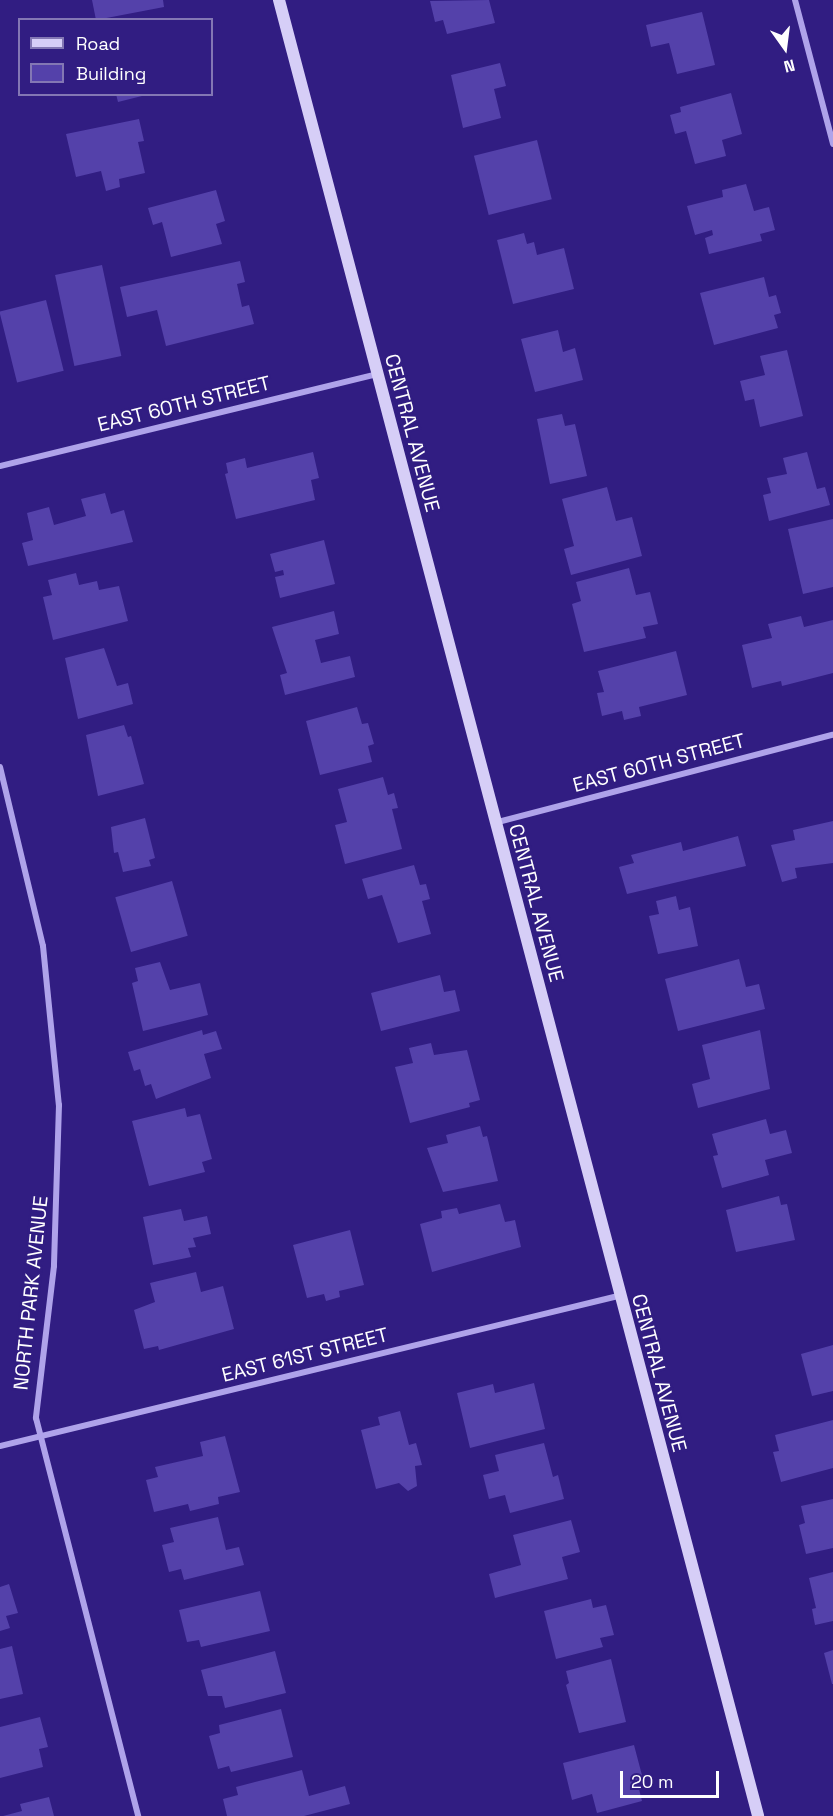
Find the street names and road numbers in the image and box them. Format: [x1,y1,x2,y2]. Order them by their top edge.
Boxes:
street label: CENTRAL AVENUE [379,351,445,515]
street label: EAST 60TH STREET [95,371,273,437]
street label: EAST 60TH STREET [570,728,748,798]
street label: CENTRAL AVENUE [503,821,569,985]
street label: NORTH PARK AVENUE [9,1194,53,1392]
street label: CENTRAL AVENUE [626,1291,692,1455]
street label: EAST 61ST STREET [219,1323,391,1387]

